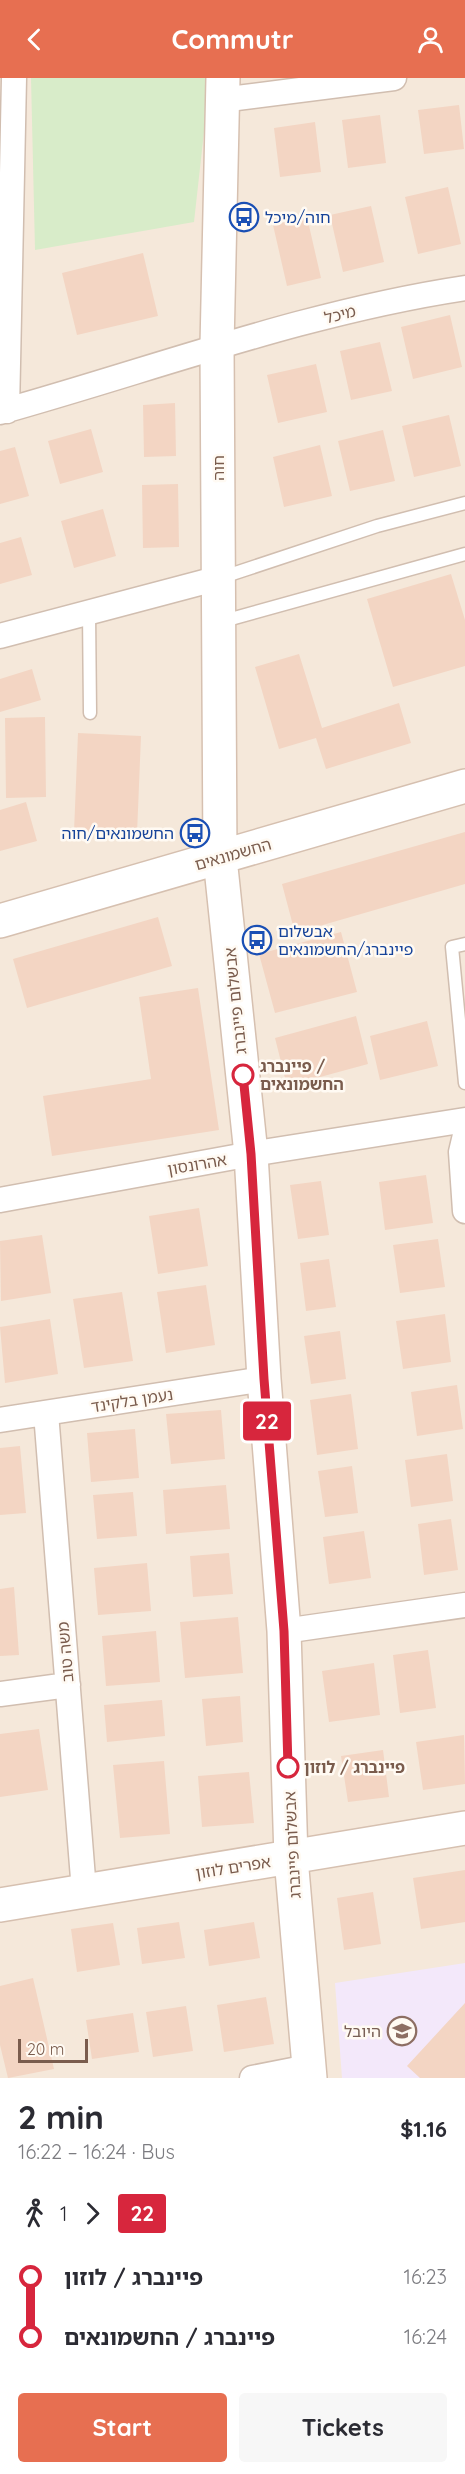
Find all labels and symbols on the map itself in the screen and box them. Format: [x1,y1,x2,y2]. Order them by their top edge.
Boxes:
bus stop icon: חוה/מיכל [228,201,260,233]
place label: חוה/מיכל [265,207,331,227]
street label: מיכל [322,300,358,328]
street label: חוה [208,455,228,481]
bus stop icon: החשמונאים/חוה [179,817,211,849]
place label: החשמונאים/חוה [61,823,174,843]
street label: החשמונאים [192,834,274,874]
place label: אבשלום פיינברג/החשמונאים [278,921,413,959]
bus stop icon: אבשלום פיינברג/החשמונאים [241,924,273,956]
street label: אבשלום פיינברג [219,946,251,1056]
place label: פיינברג / החשמונאים [260,1056,344,1094]
marker: פיינברג / החשמונאים [232,1064,254,1086]
street label: אהרונסון [166,1149,228,1179]
street label: נעמן בלקינד [90,1384,174,1416]
line badge: 22 [240,1402,294,1440]
street label: משה טוב [52,1621,78,1683]
marker: פיינברג / לוזון [277,1756,299,1778]
place label: פיינברג / לוזון [304,1757,405,1777]
street label: אבשלום פיינברג [279,1791,305,1899]
street label: אפרים לוזון [194,1851,272,1883]
school or university icon: היובל [386,2015,418,2047]
place label: היובל [344,2021,381,2041]
scale bar [18,2036,88,2064]

